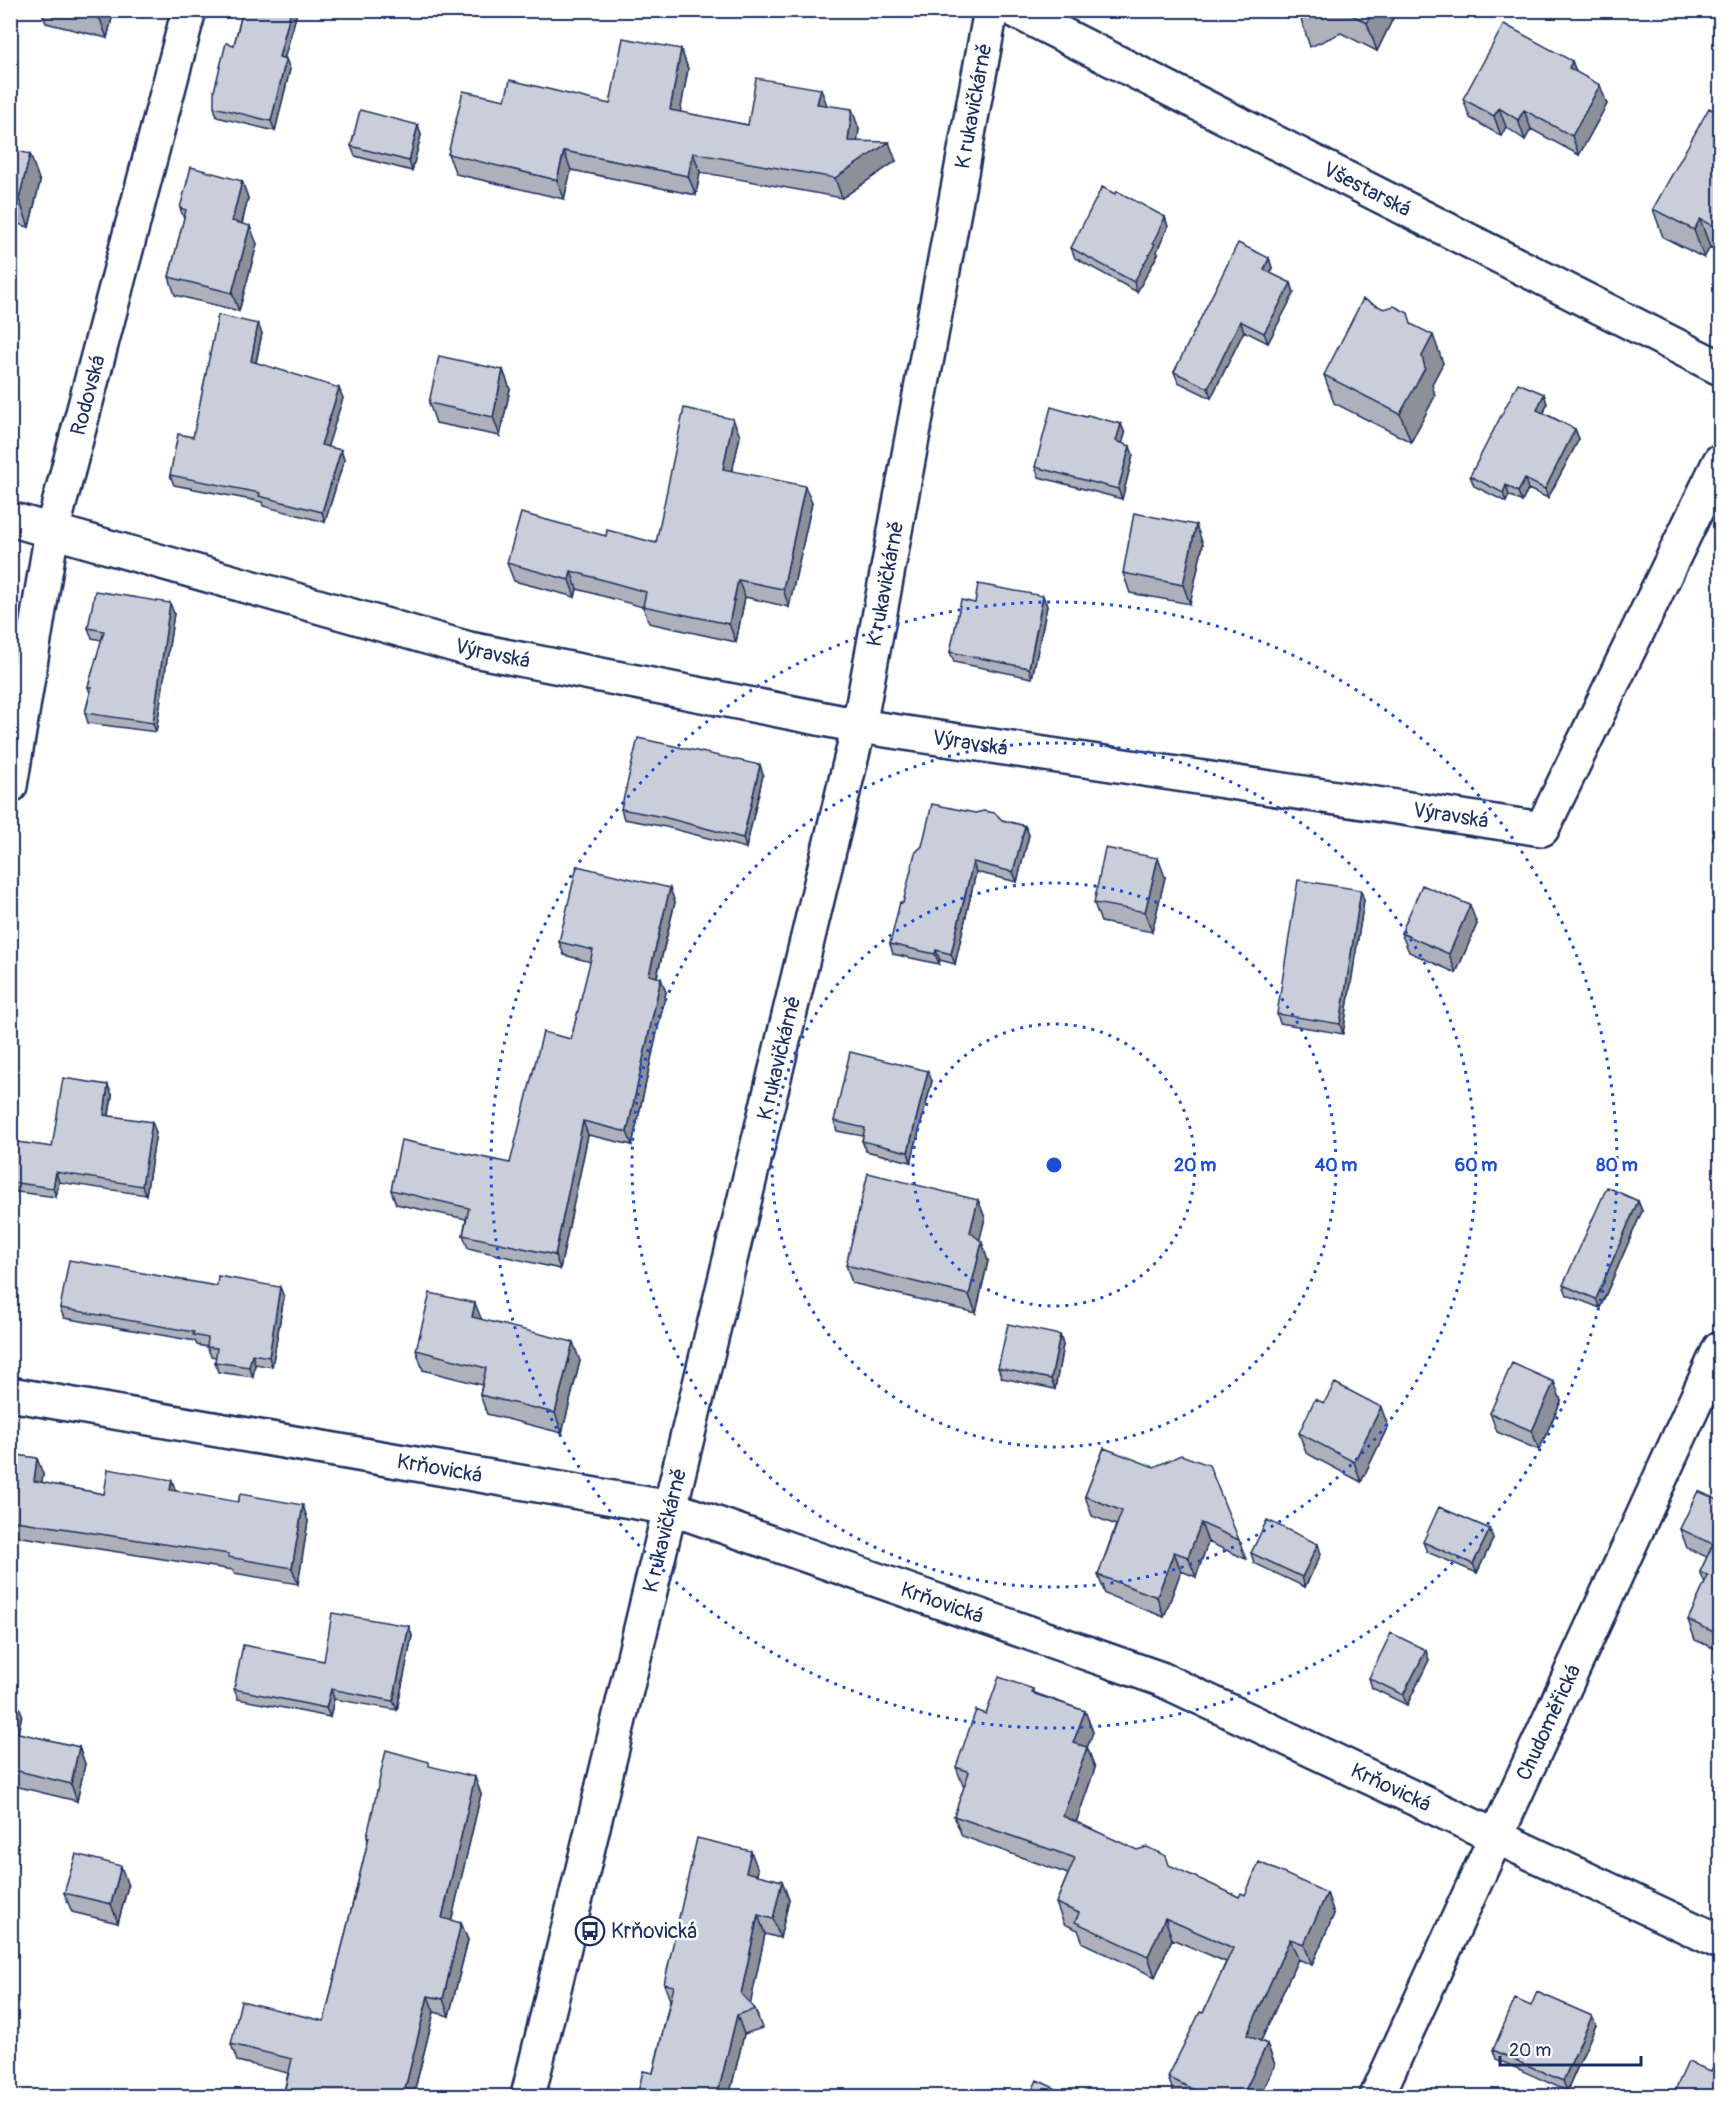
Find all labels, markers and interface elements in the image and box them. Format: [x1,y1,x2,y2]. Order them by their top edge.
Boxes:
street label: K rukavičkárně [949,41,999,171]
street label: Všestarská [1318,156,1416,223]
street label: Rodovská [65,352,112,438]
street label: K rukavičkárně [861,519,911,649]
street label: Výravská [452,633,532,675]
street label: Výravská [930,724,1010,762]
street label: Výravská [1411,797,1490,835]
street label: K rukavičkárně [751,993,807,1123]
text: 20 m [1174,1154,1216,1177]
text: 40 m [1315,1154,1357,1177]
text: 60 m [1455,1154,1497,1177]
text: 80 m [1596,1154,1638,1177]
centre of rings [1044,1155,1064,1175]
street label: Krňovická [395,1448,484,1489]
street label: K rukavičkárně [637,1465,693,1595]
street label: Krňovická [897,1576,987,1630]
street label: Chudoměřická [1510,1660,1587,1785]
street label: Krňovická [1346,1757,1436,1818]
bus stop icon: Krňovická [574,1915,606,1947]
place label: Krňovická [611,1918,697,1945]
scale bar [1500,2029,1641,2067]
text: 20 m [1509,2039,1551,2062]

